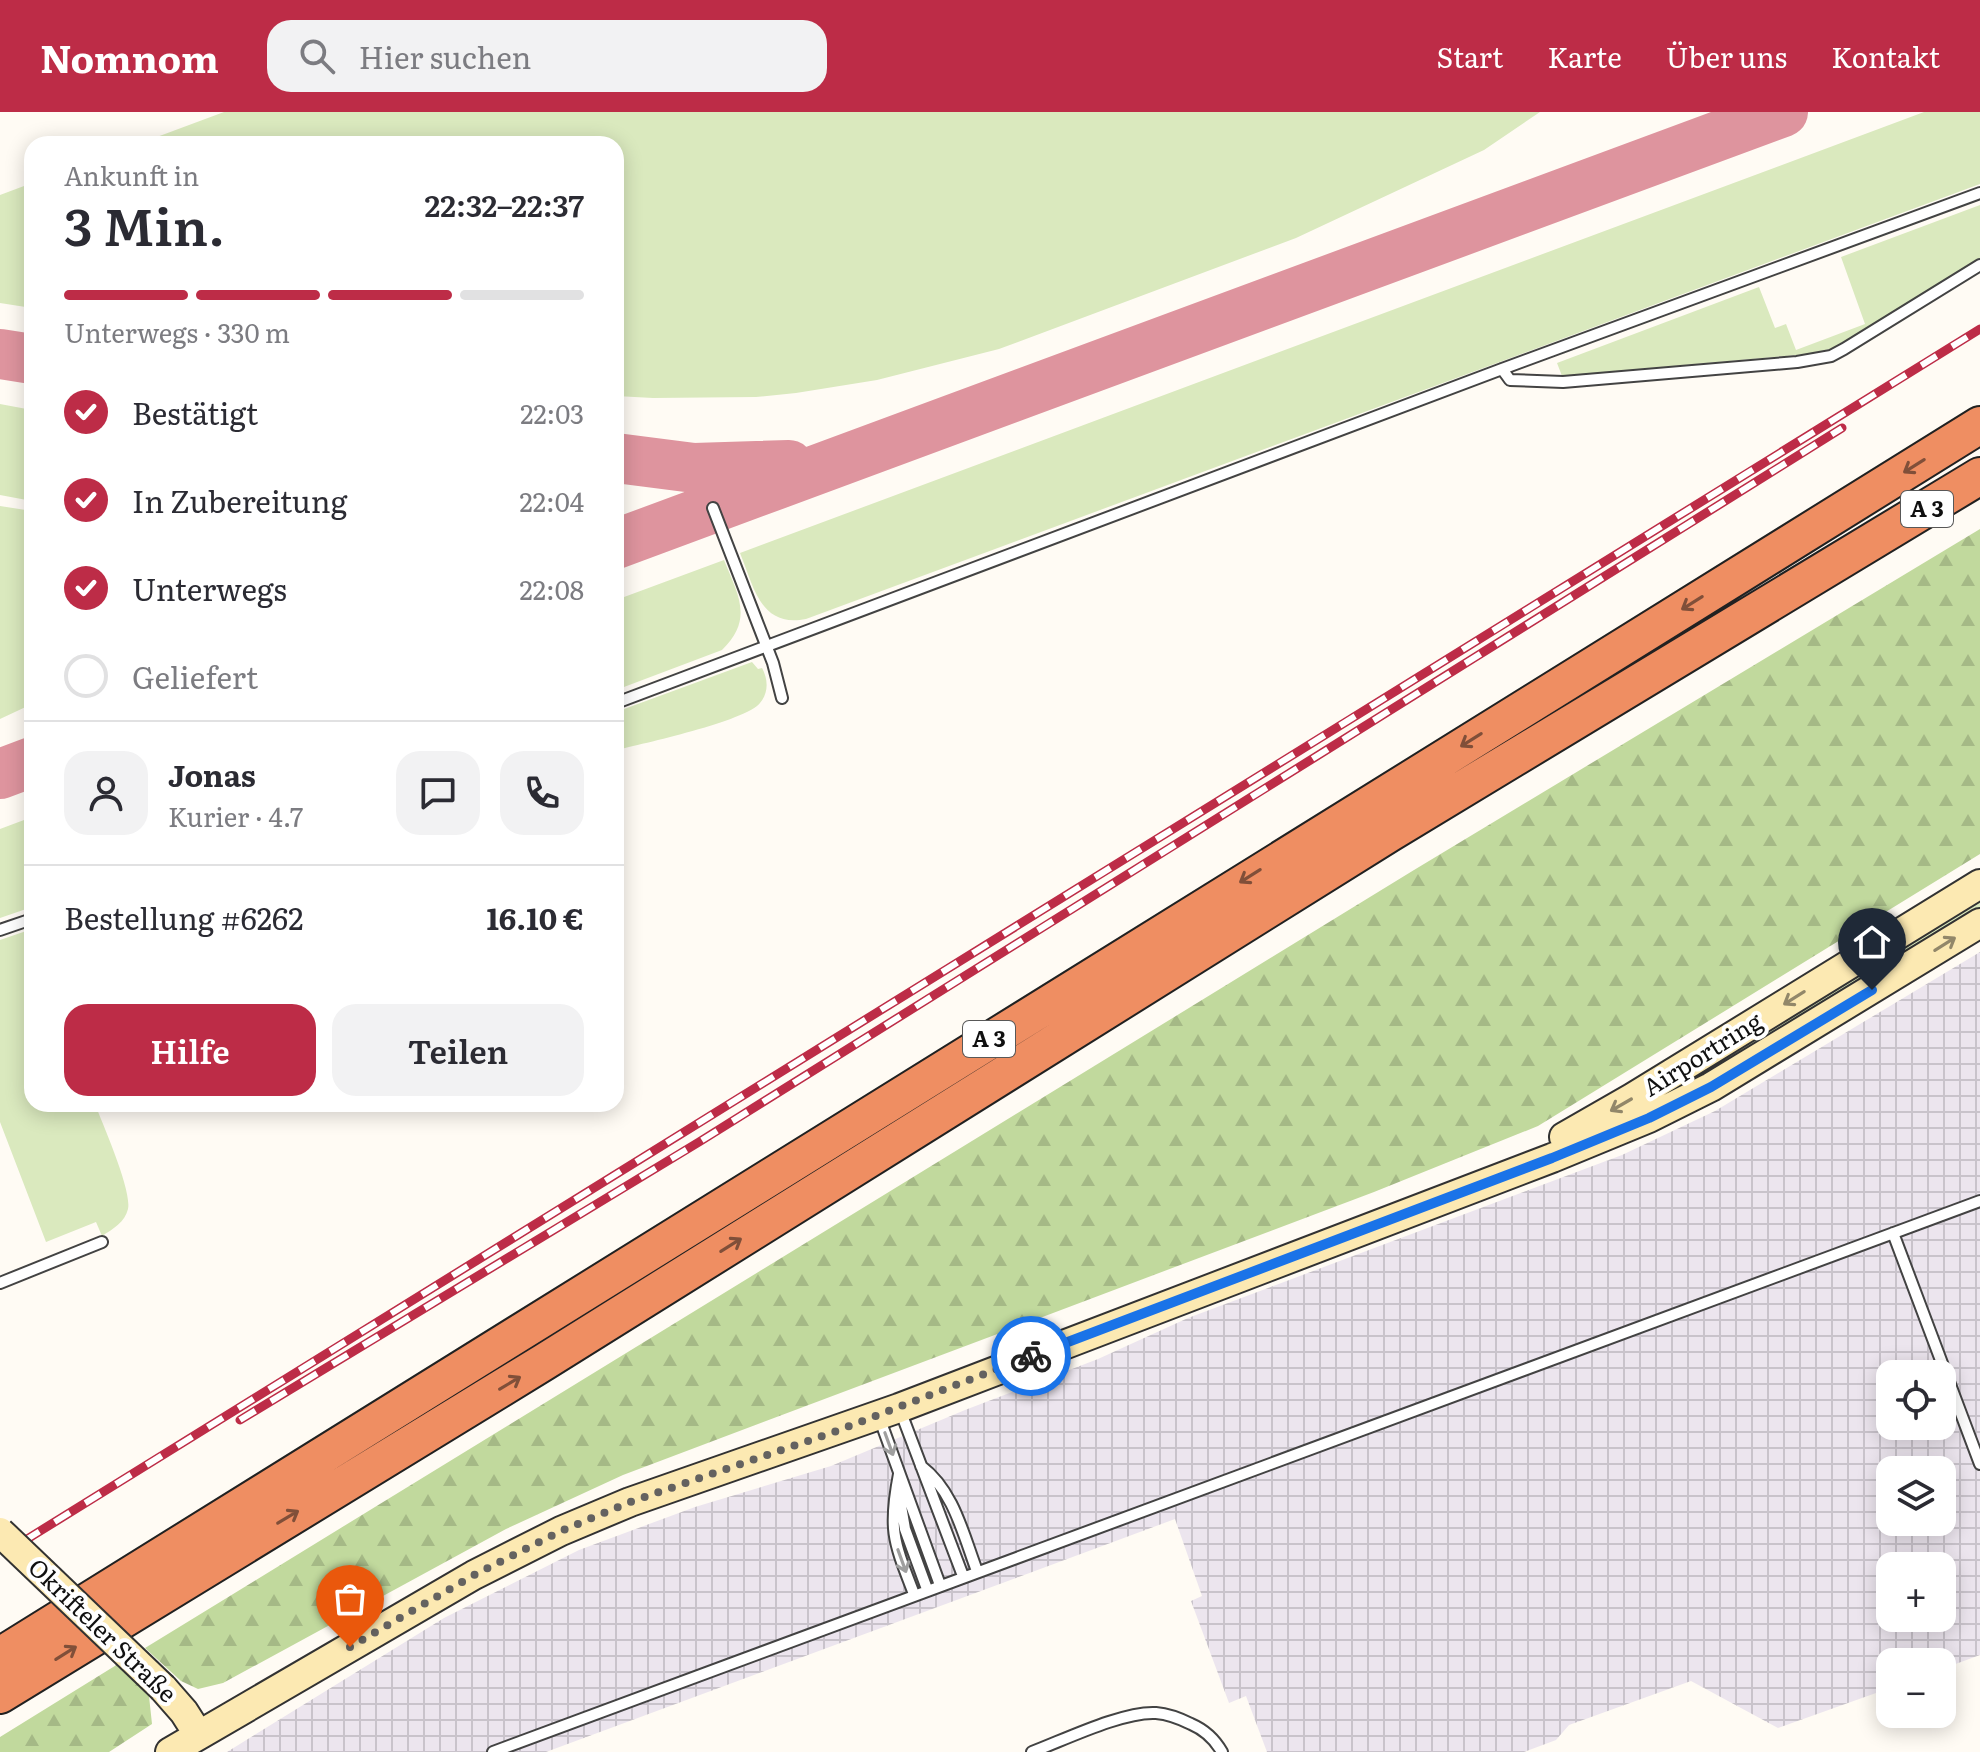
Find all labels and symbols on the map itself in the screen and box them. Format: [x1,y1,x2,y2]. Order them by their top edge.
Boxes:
one-way arrow [1903,458,1926,474]
road number: A 3 [1901,491,1953,527]
one-way arrow [1682,594,1704,611]
one-way arrow [1461,731,1483,748]
one-way arrow [1239,869,1262,885]
pin [1838,908,1906,990]
one-way arrow [1933,936,1956,952]
one-way arrow [1783,991,1806,1007]
street label: Airportring [1635,1002,1769,1103]
road number: A 3 [963,1021,1015,1057]
one-way arrow [1609,1098,1633,1113]
one-way arrow [719,1236,741,1253]
courier [991,1316,1071,1396]
one-way arrow [498,1374,521,1390]
one-way arrow [882,1431,897,1456]
one-way arrow [276,1509,299,1525]
street label: Okrifteler Straße [22,1549,186,1709]
one-way arrow [896,1549,910,1573]
pin [316,1565,384,1647]
one-way arrow [54,1645,77,1661]

